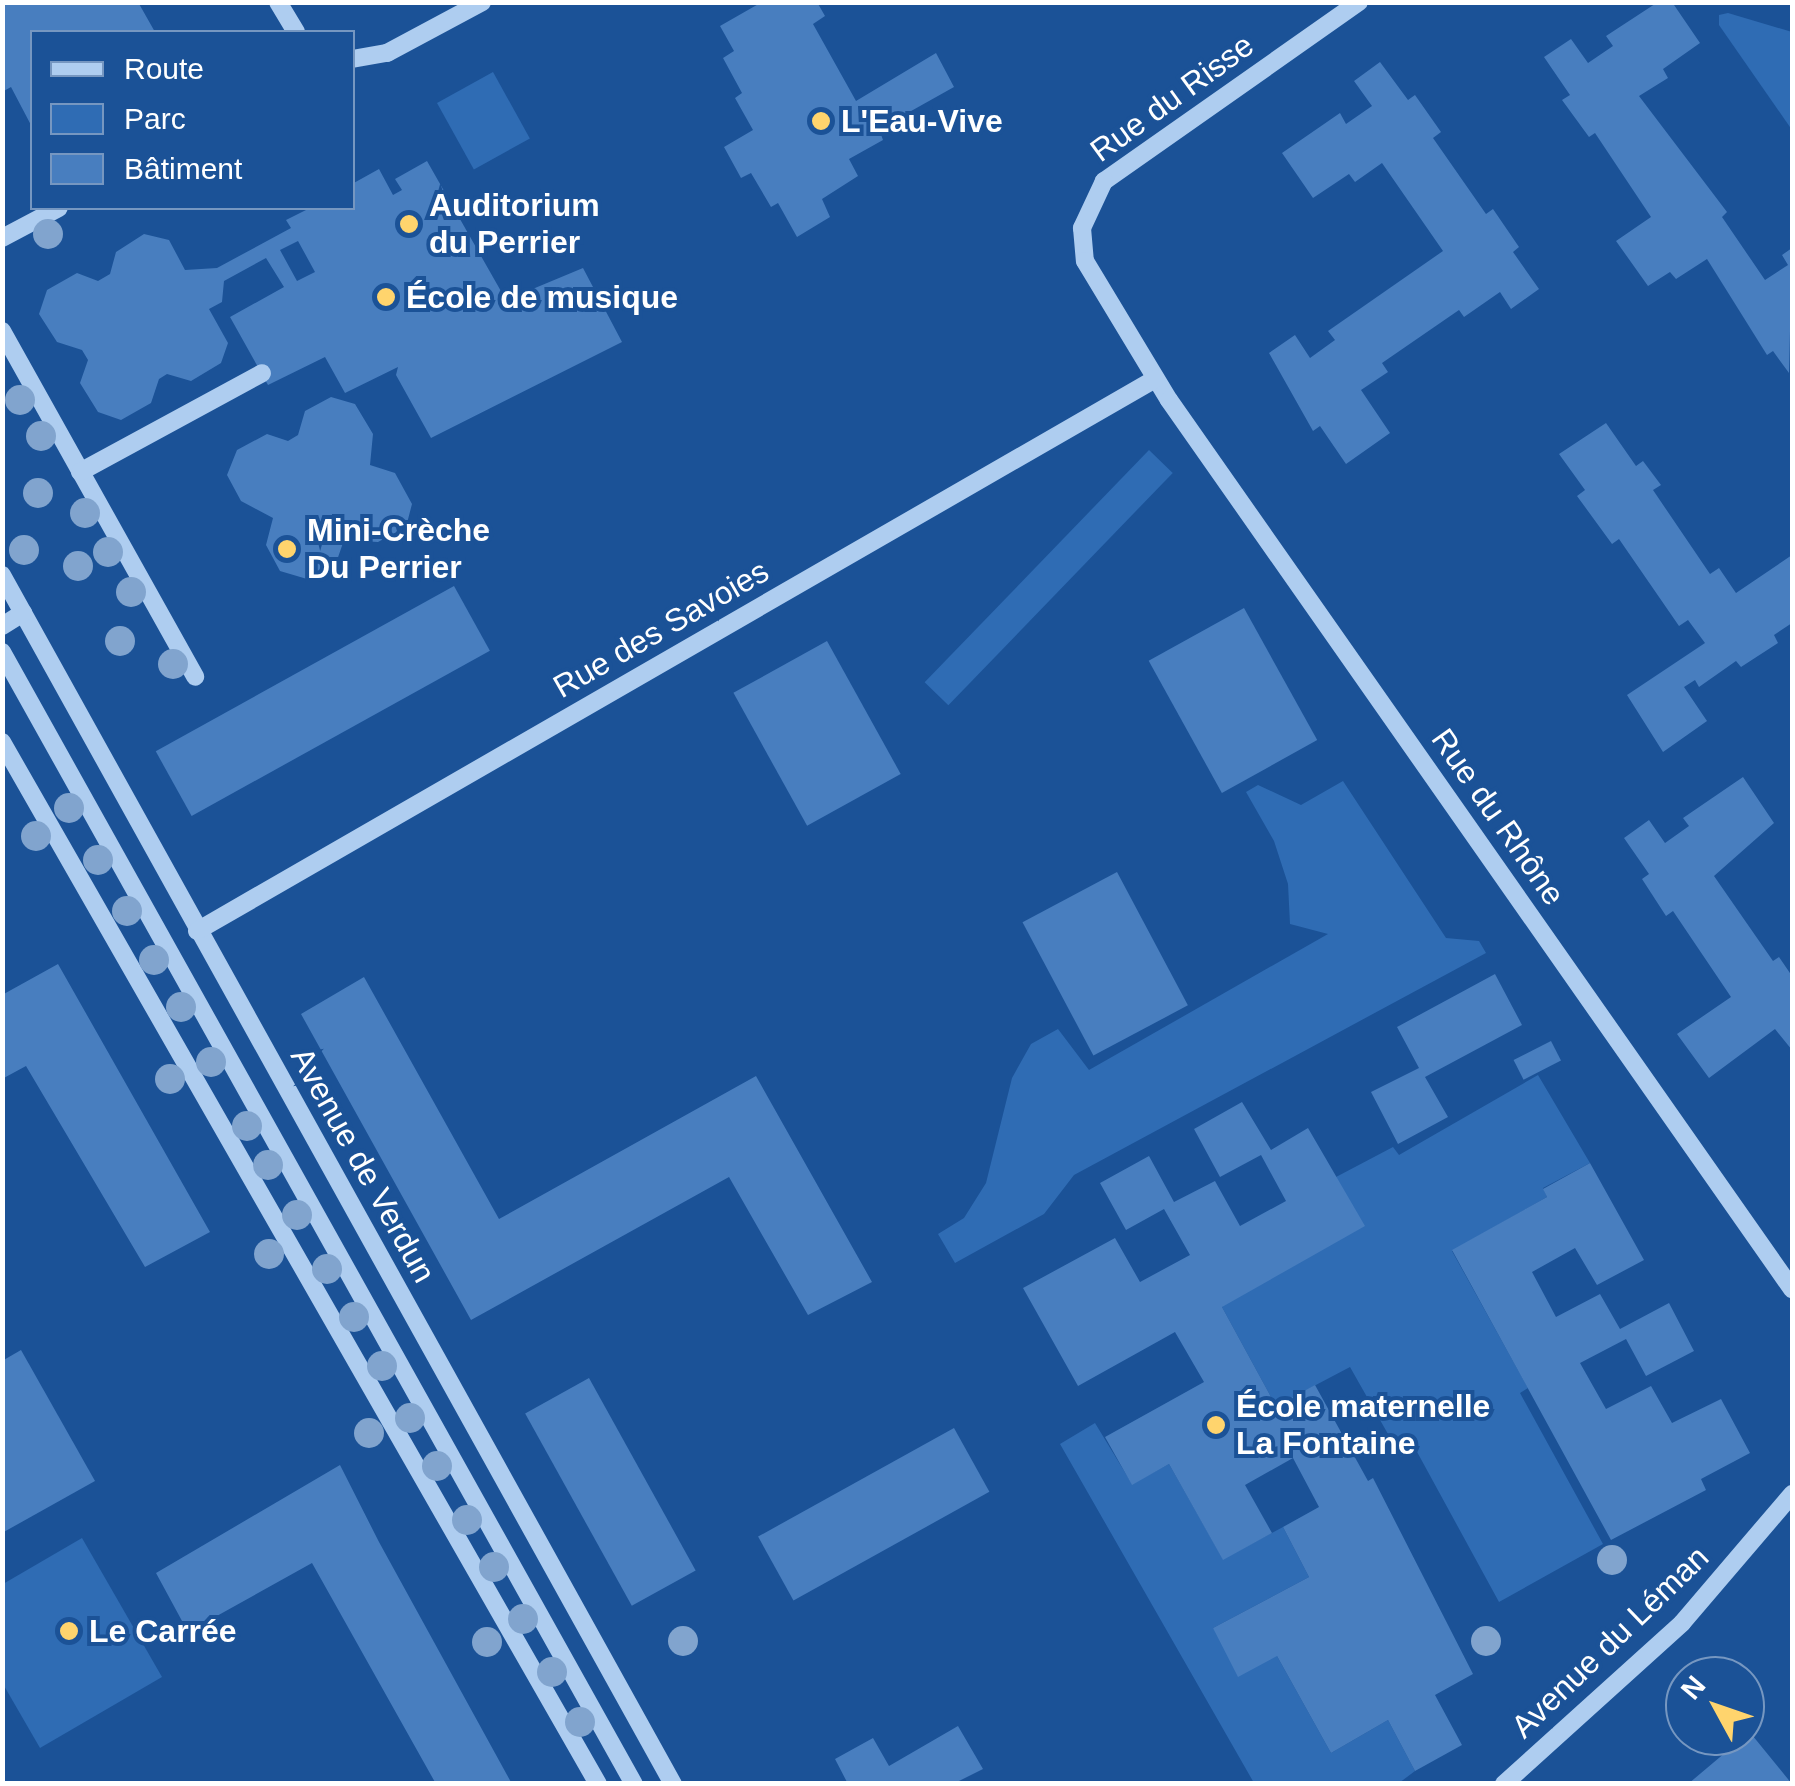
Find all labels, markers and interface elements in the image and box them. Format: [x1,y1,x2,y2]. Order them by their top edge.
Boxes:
street label: Rue du Risse [1083,26,1261,170]
legend [30,30,355,210]
text: Route [124,52,204,85]
text: Parc [124,102,186,135]
place label: L'Eau-Vive [841,102,1003,140]
marker: L'Eau-Vive [810,110,832,132]
text: Bâtiment [124,152,242,185]
place label: Auditorium du Perrier [429,187,600,262]
marker: Auditorium du Perrier [398,213,420,235]
place label: École de musique [406,278,678,316]
marker: École de musique [375,286,397,308]
place label: Mini-Crèche Du Perrier [307,512,490,587]
marker: Mini-Crèche Du Perrier [276,538,298,560]
street label: Rue des Savoies [547,552,775,706]
street label: Rue du Rhône [1423,721,1573,913]
street label: Avenue de Verdun [283,1041,443,1289]
place label: École maternelle La Fontaine [1236,1388,1490,1463]
marker: École maternelle La Fontaine [1205,1414,1227,1436]
street label: Avenue du Léman [1503,1538,1717,1746]
place label: Le Carrée [89,1612,237,1650]
marker: Le Carrée [58,1620,80,1642]
north arrow [1665,1656,1765,1756]
text: N [1675,1670,1712,1705]

